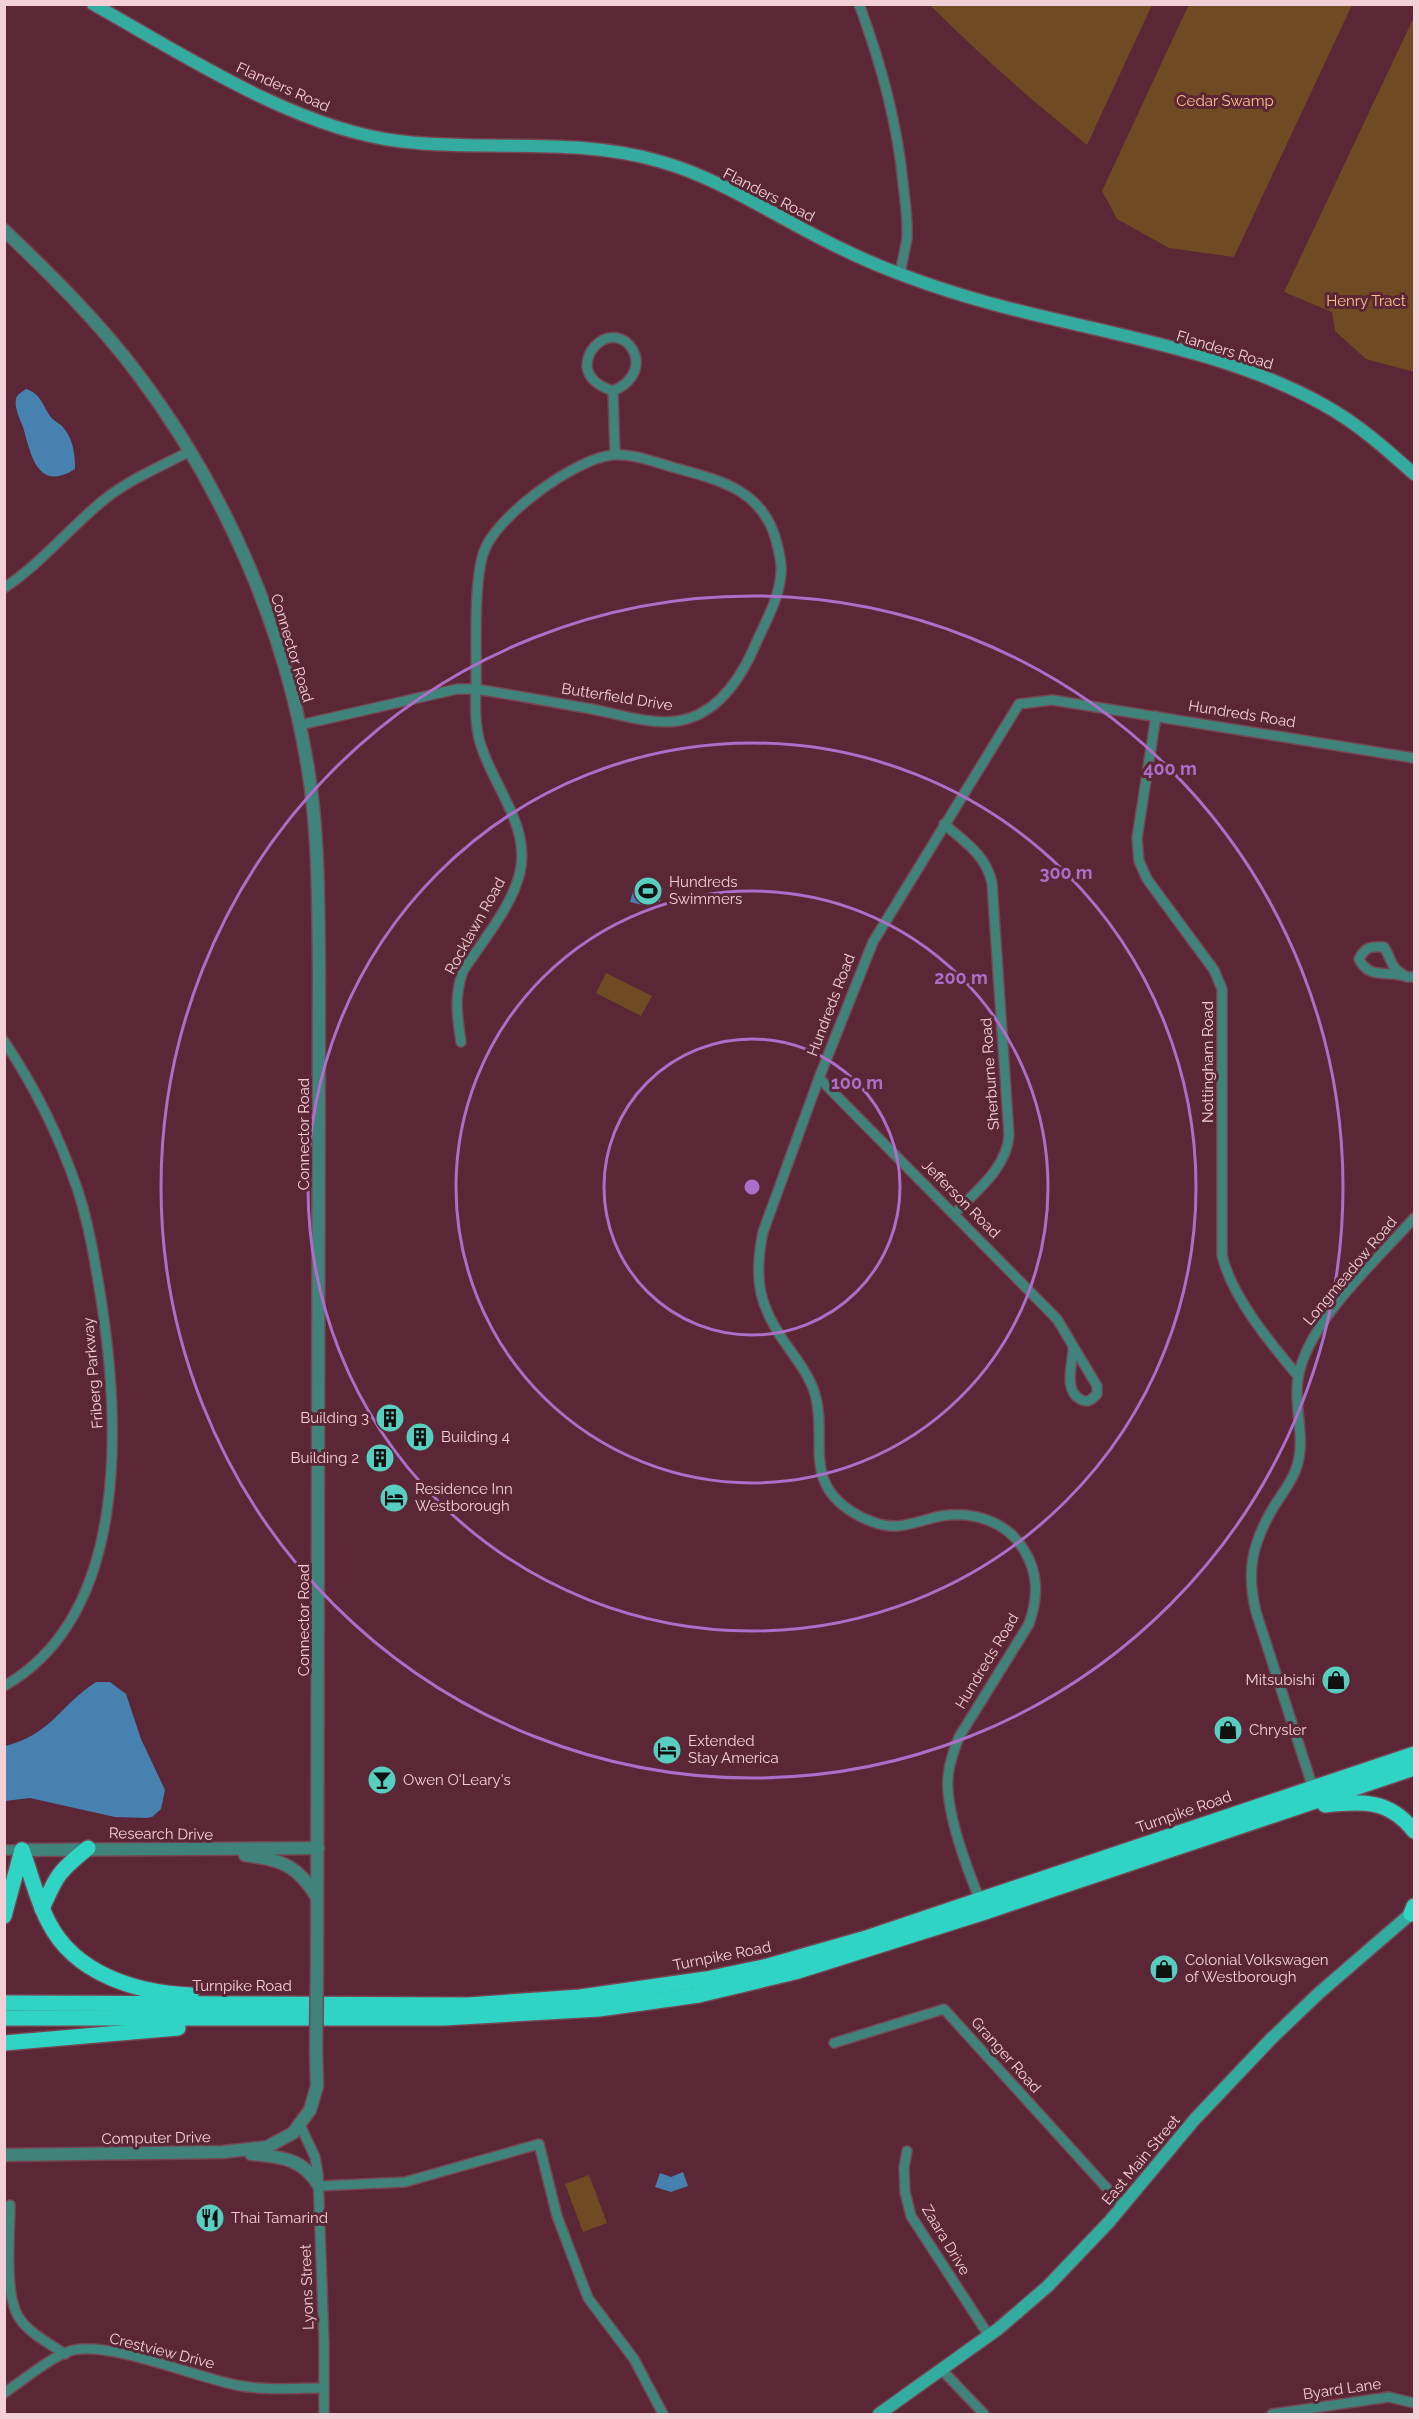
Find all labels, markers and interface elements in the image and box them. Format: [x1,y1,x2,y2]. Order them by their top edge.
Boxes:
street label: Flanders Road [234,58,332,116]
park label: Cedar Swamp [1176,92,1274,110]
street label: Flanders Road [720,164,818,226]
park label: Henry Tract [1326,292,1406,310]
street label: Flanders Road [1174,327,1276,373]
street label: Connector Road [267,592,317,704]
street label: Butterfield Drive [560,679,674,715]
street label: Hundreds Road [1187,697,1297,731]
text: 400 m [1143,758,1197,779]
text: 300 m [1039,862,1093,883]
place label: Hundreds Swimmers [669,873,742,908]
street label: Rocklawn Road [441,875,509,977]
sports icon: Hundreds Swimmers [632,875,664,907]
street label: Hundreds Road [803,951,859,1059]
text: 200 m [934,967,988,988]
street label: Nottingham Road [1199,1001,1217,1123]
street label: Sherburne Road [977,1017,1003,1131]
text: 100 m [831,1072,883,1093]
street label: Connector Road [295,1078,313,1190]
street label: Jefferson Road [918,1156,1004,1242]
centre of rings [742,1177,762,1197]
street label: Longmeadow Road [1299,1213,1401,1329]
street label: Friberg Parkway [79,1317,107,1429]
building icon: Building 3 [374,1402,406,1434]
place label: Building 3 [300,1409,369,1427]
building icon: Building 4 [404,1421,436,1453]
place label: Building 4 [441,1428,510,1446]
building icon: Building 2 [364,1442,396,1474]
place label: Building 2 [290,1449,359,1467]
place label: Residence Inn Westborough [415,1480,513,1515]
hotel icon: Residence Inn Westborough [378,1482,410,1514]
street label: Connector Road [295,1564,313,1676]
street label: Hundreds Road [951,1610,1023,1712]
shop icon: Mitsubishi [1320,1664,1352,1696]
place label: Mitsubishi [1246,1671,1315,1689]
shop icon: Chrysler [1212,1714,1244,1746]
place label: Chrysler [1249,1721,1307,1739]
place label: Extended Stay America [688,1732,779,1767]
hotel icon: Extended Stay America [651,1734,683,1766]
bar icon: Owen O'Leary's [366,1764,398,1796]
place label: Owen O'Leary's [403,1771,511,1789]
street label: Turnpike Road [1134,1787,1234,1837]
street label: Research Drive [109,1824,213,1844]
street label: Turnpike Road [671,1938,773,1974]
place label: Colonial Volkswagen of Westborough [1185,1951,1329,1986]
shop icon: Colonial Volkswagen of Westborough [1148,1953,1180,1985]
street label: Turnpike Road [192,1977,292,1995]
street label: Granger Road [967,2013,1045,2097]
street label: East Main Street [1098,2111,1184,2209]
street label: Computer Drive [101,2128,211,2148]
restaurant icon: Thai Tamarind [194,2202,226,2234]
street label: Zaara Drive [918,2202,974,2279]
place label: Thai Tamarind [231,2209,328,2227]
street label: Lyons Street [297,2244,317,2330]
street label: Crestview Drive [108,2329,217,2373]
street label: Byard Lane [1302,2375,1382,2403]

